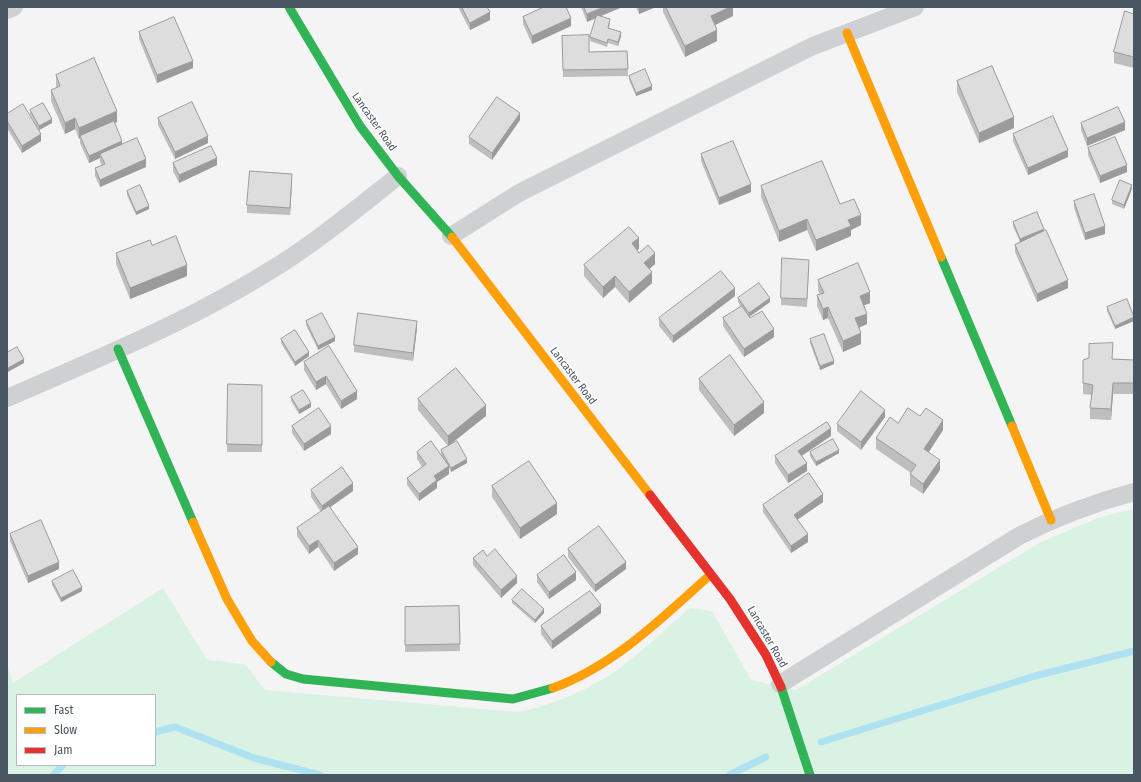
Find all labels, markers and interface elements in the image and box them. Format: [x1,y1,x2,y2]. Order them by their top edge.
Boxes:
street label: Lancaster Road [349,90,399,154]
street label: Lancaster Road [547,345,599,407]
street label: Lancaster Road [744,604,790,670]
legend [16,694,156,766]
text: Fast [54,703,73,717]
text: Slow [54,723,77,737]
text: Jam [54,743,72,757]

